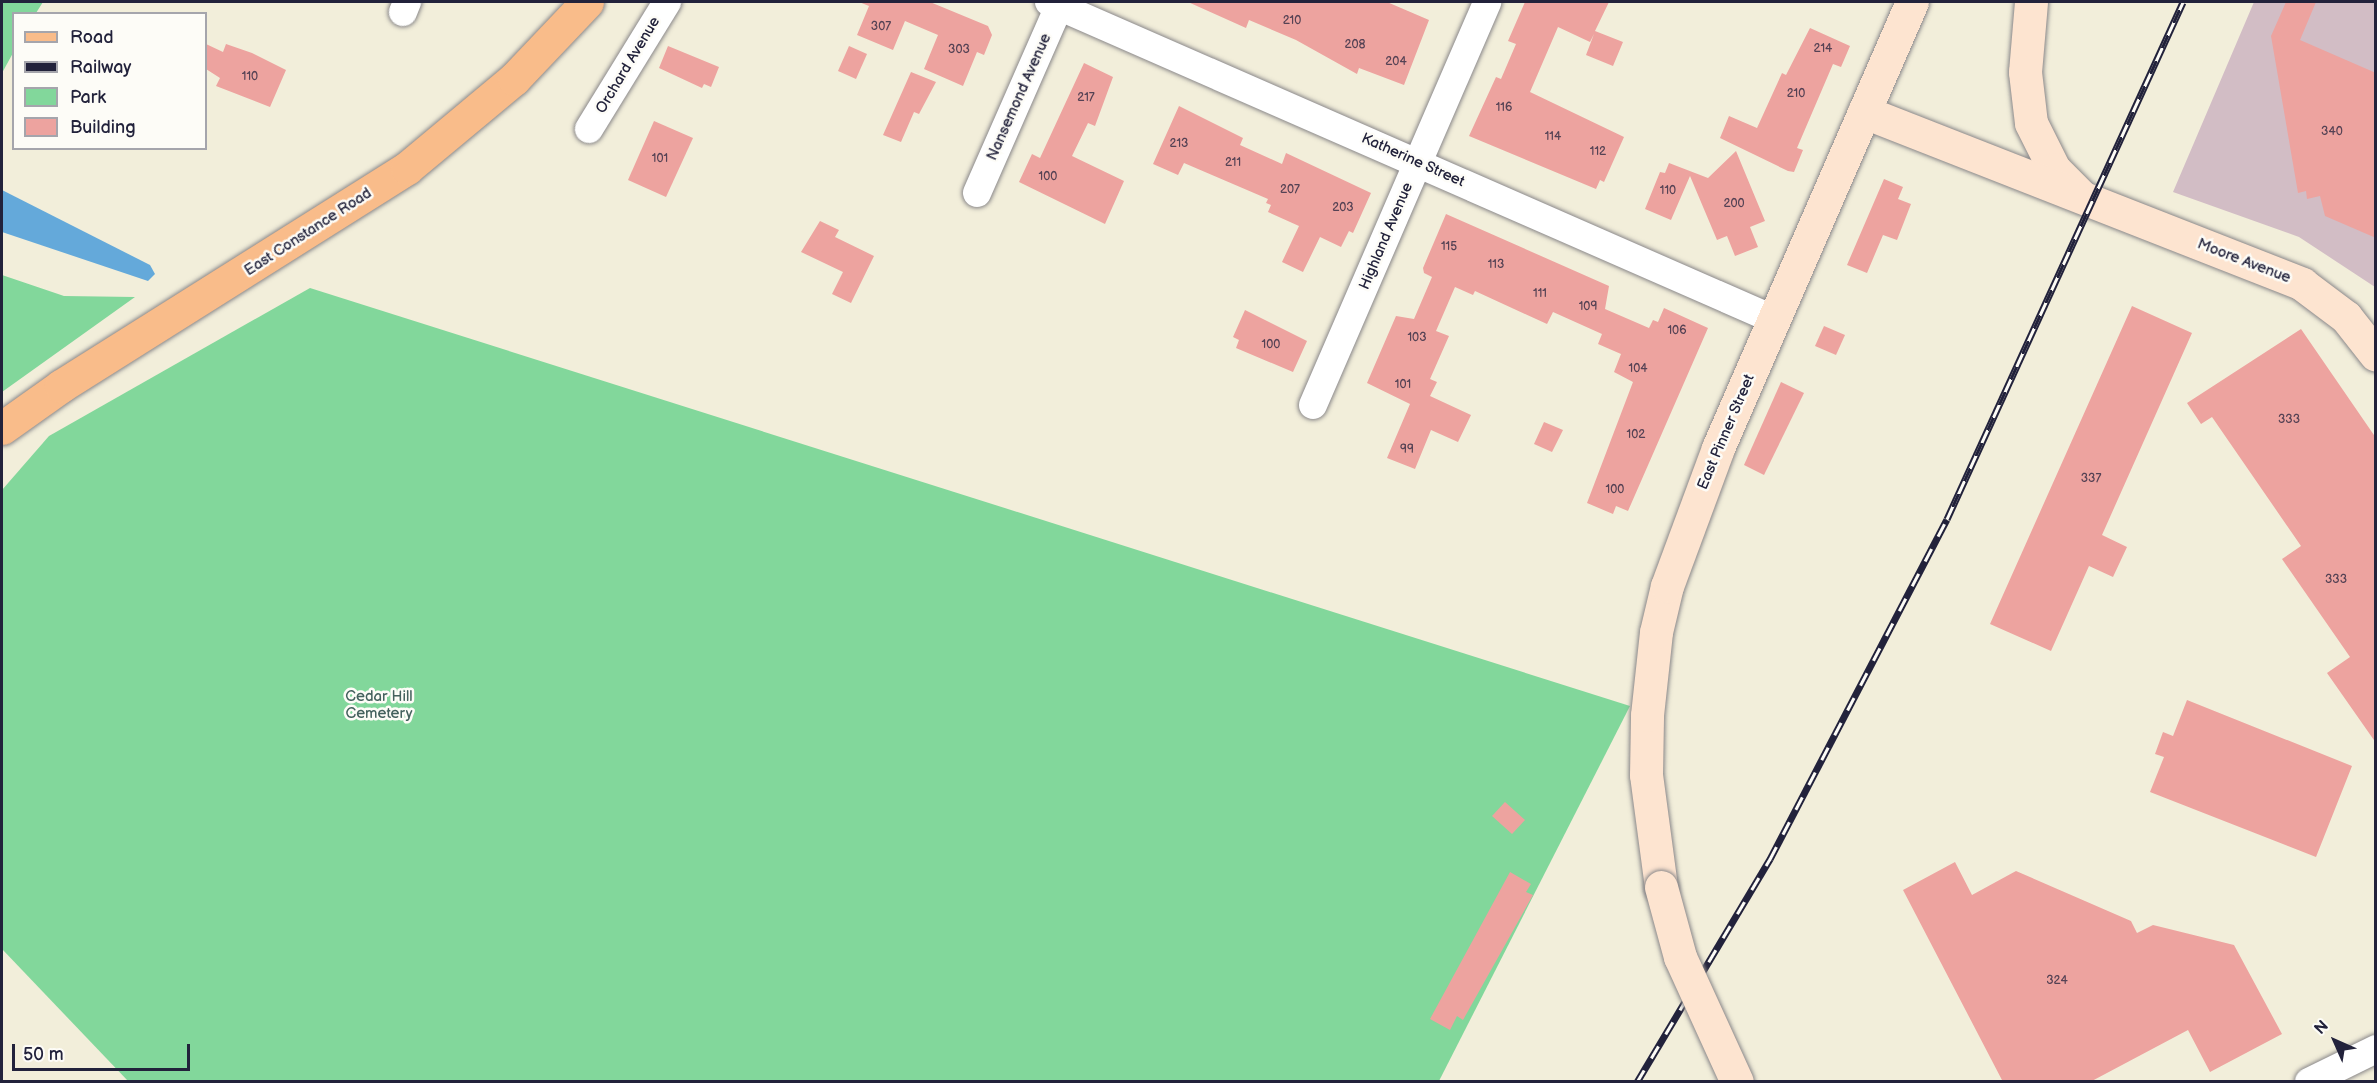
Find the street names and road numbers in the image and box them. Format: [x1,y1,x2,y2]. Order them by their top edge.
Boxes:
street label: Orchard Avenue [592,13,664,117]
street label: Nansemond Avenue [983,31,1055,163]
street label: Katherine Street [1358,129,1468,191]
street label: Highland Avenue [1355,180,1417,292]
street label: East Constance Road [241,184,375,280]
street label: Moore Avenue [2195,235,2293,287]
street label: East Pinner Street [1694,371,1758,493]

